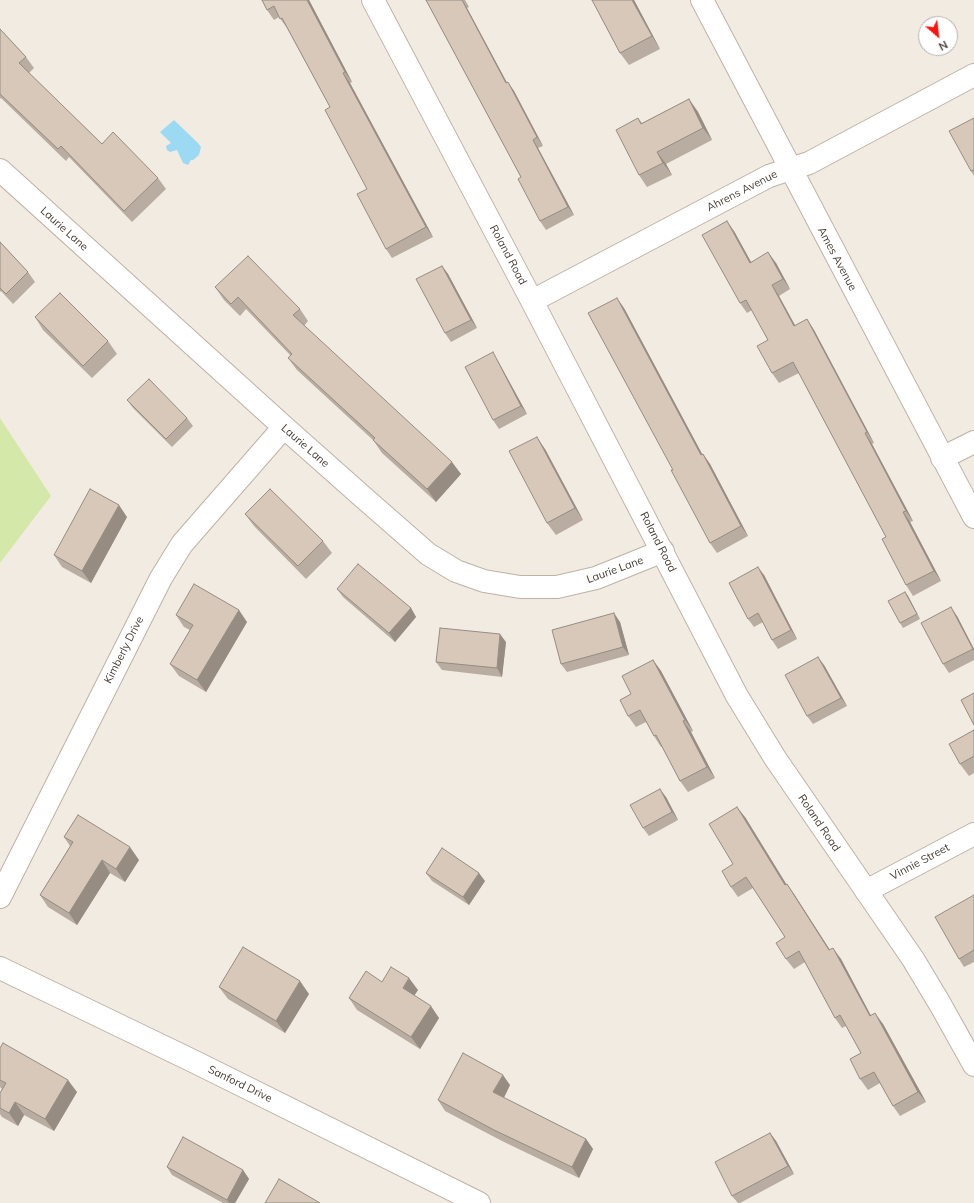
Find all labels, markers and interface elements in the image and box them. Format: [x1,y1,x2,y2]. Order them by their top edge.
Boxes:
north arrow [918,16,958,56]
text: N [936,38,950,54]
street label: Ahrens Avenue [704,168,780,214]
street label: Laurie Lane [38,204,90,254]
street label: Roland Road [487,223,529,287]
street label: Ames Avenue [815,225,859,293]
street label: Laurie Lane [278,422,332,470]
street label: Roland Road [637,510,679,574]
street label: Laurie Lane [585,554,645,586]
street label: Kimberly Drive [101,614,147,686]
street label: Roland Road [795,792,843,854]
street label: Vinnie Street [888,841,952,883]
street label: Sanford Drive [206,1063,274,1105]

